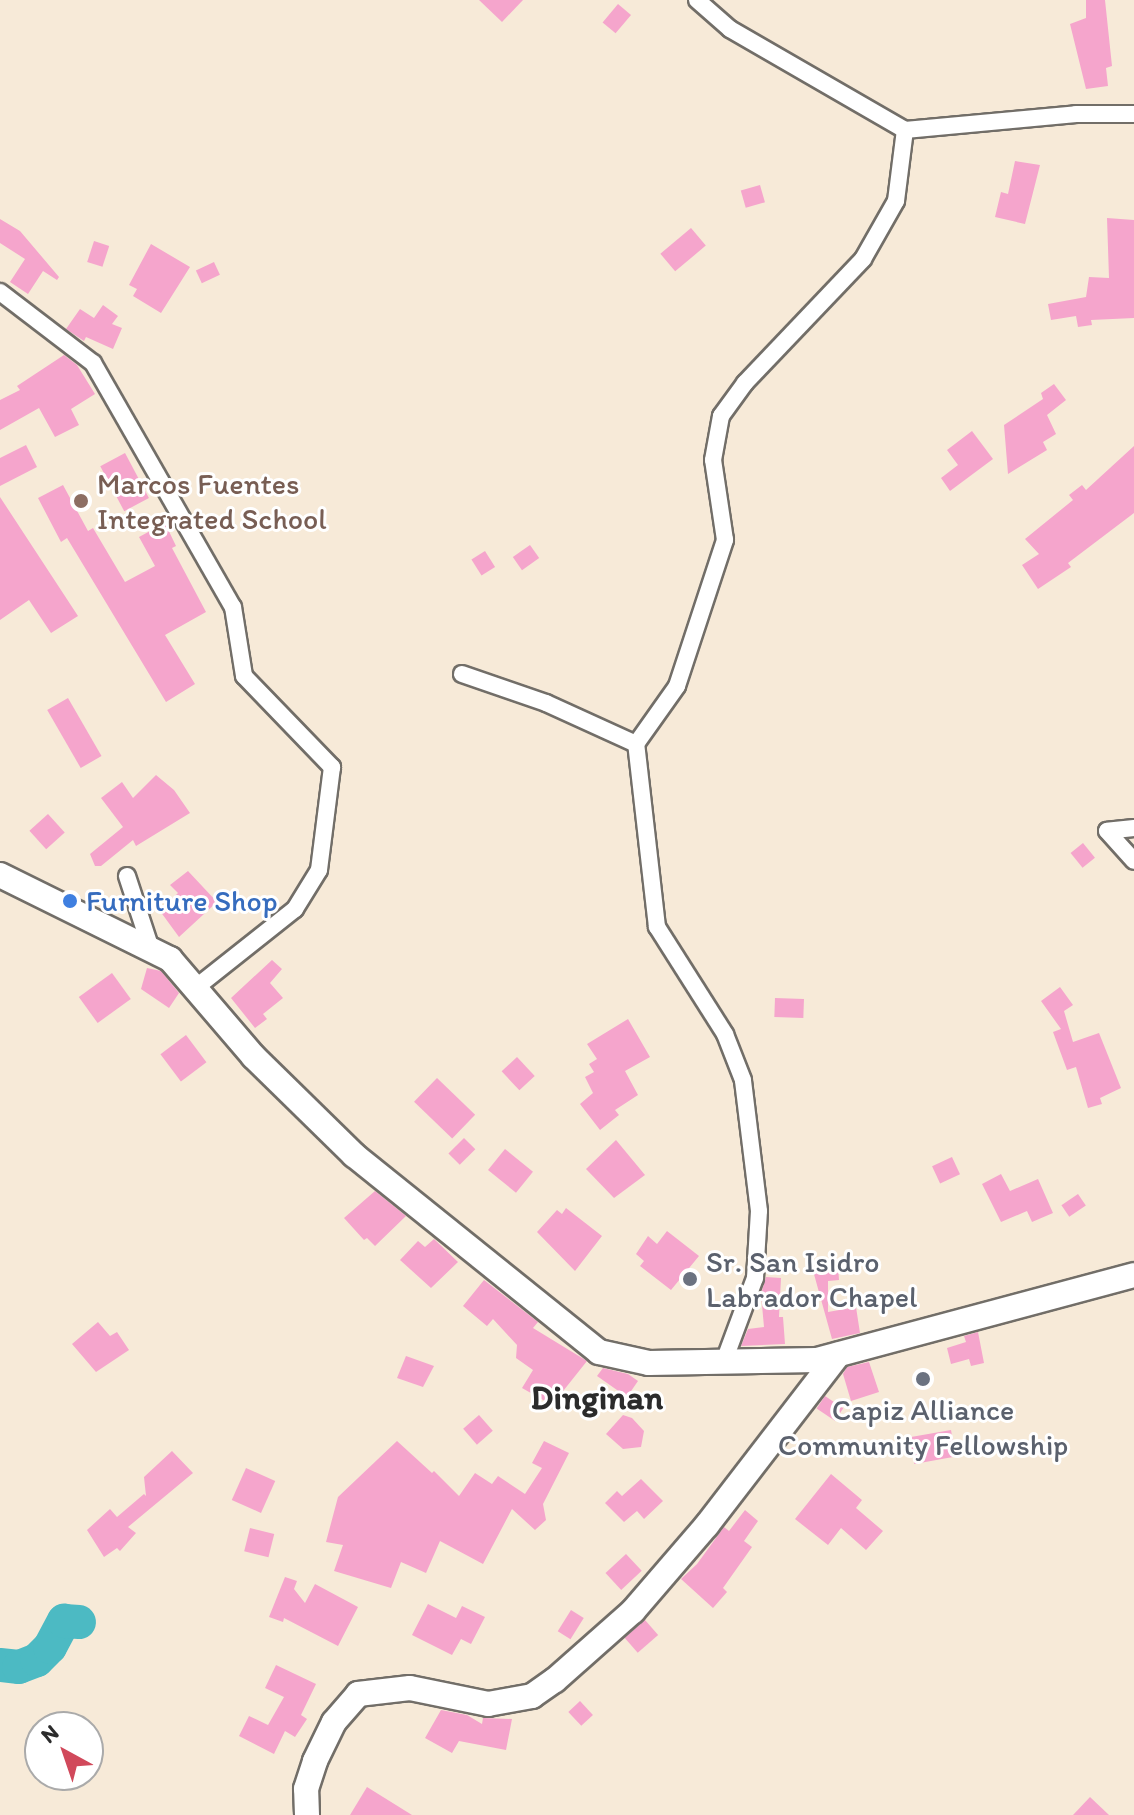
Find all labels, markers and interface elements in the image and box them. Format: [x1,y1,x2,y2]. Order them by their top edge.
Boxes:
place label: Marcos Fuentes Integrated School [97,466,327,536]
marker: Marcos Fuentes Integrated School [72,492,90,510]
place label: Furniture Shop [86,883,277,919]
marker: Furniture Shop [61,892,79,910]
place label: Sr. San Isidro Labrador Chapel [706,1244,917,1314]
marker: Sr. San Isidro Labrador Chapel [681,1270,699,1288]
marker: Capiz Alliance Community Fellowship [914,1370,932,1388]
district label: Dinginan [531,1378,663,1418]
place label: Capiz Alliance Community Fellowship [778,1392,1068,1462]
north arrow [24,1711,104,1791]
text: N [35,1719,64,1749]

